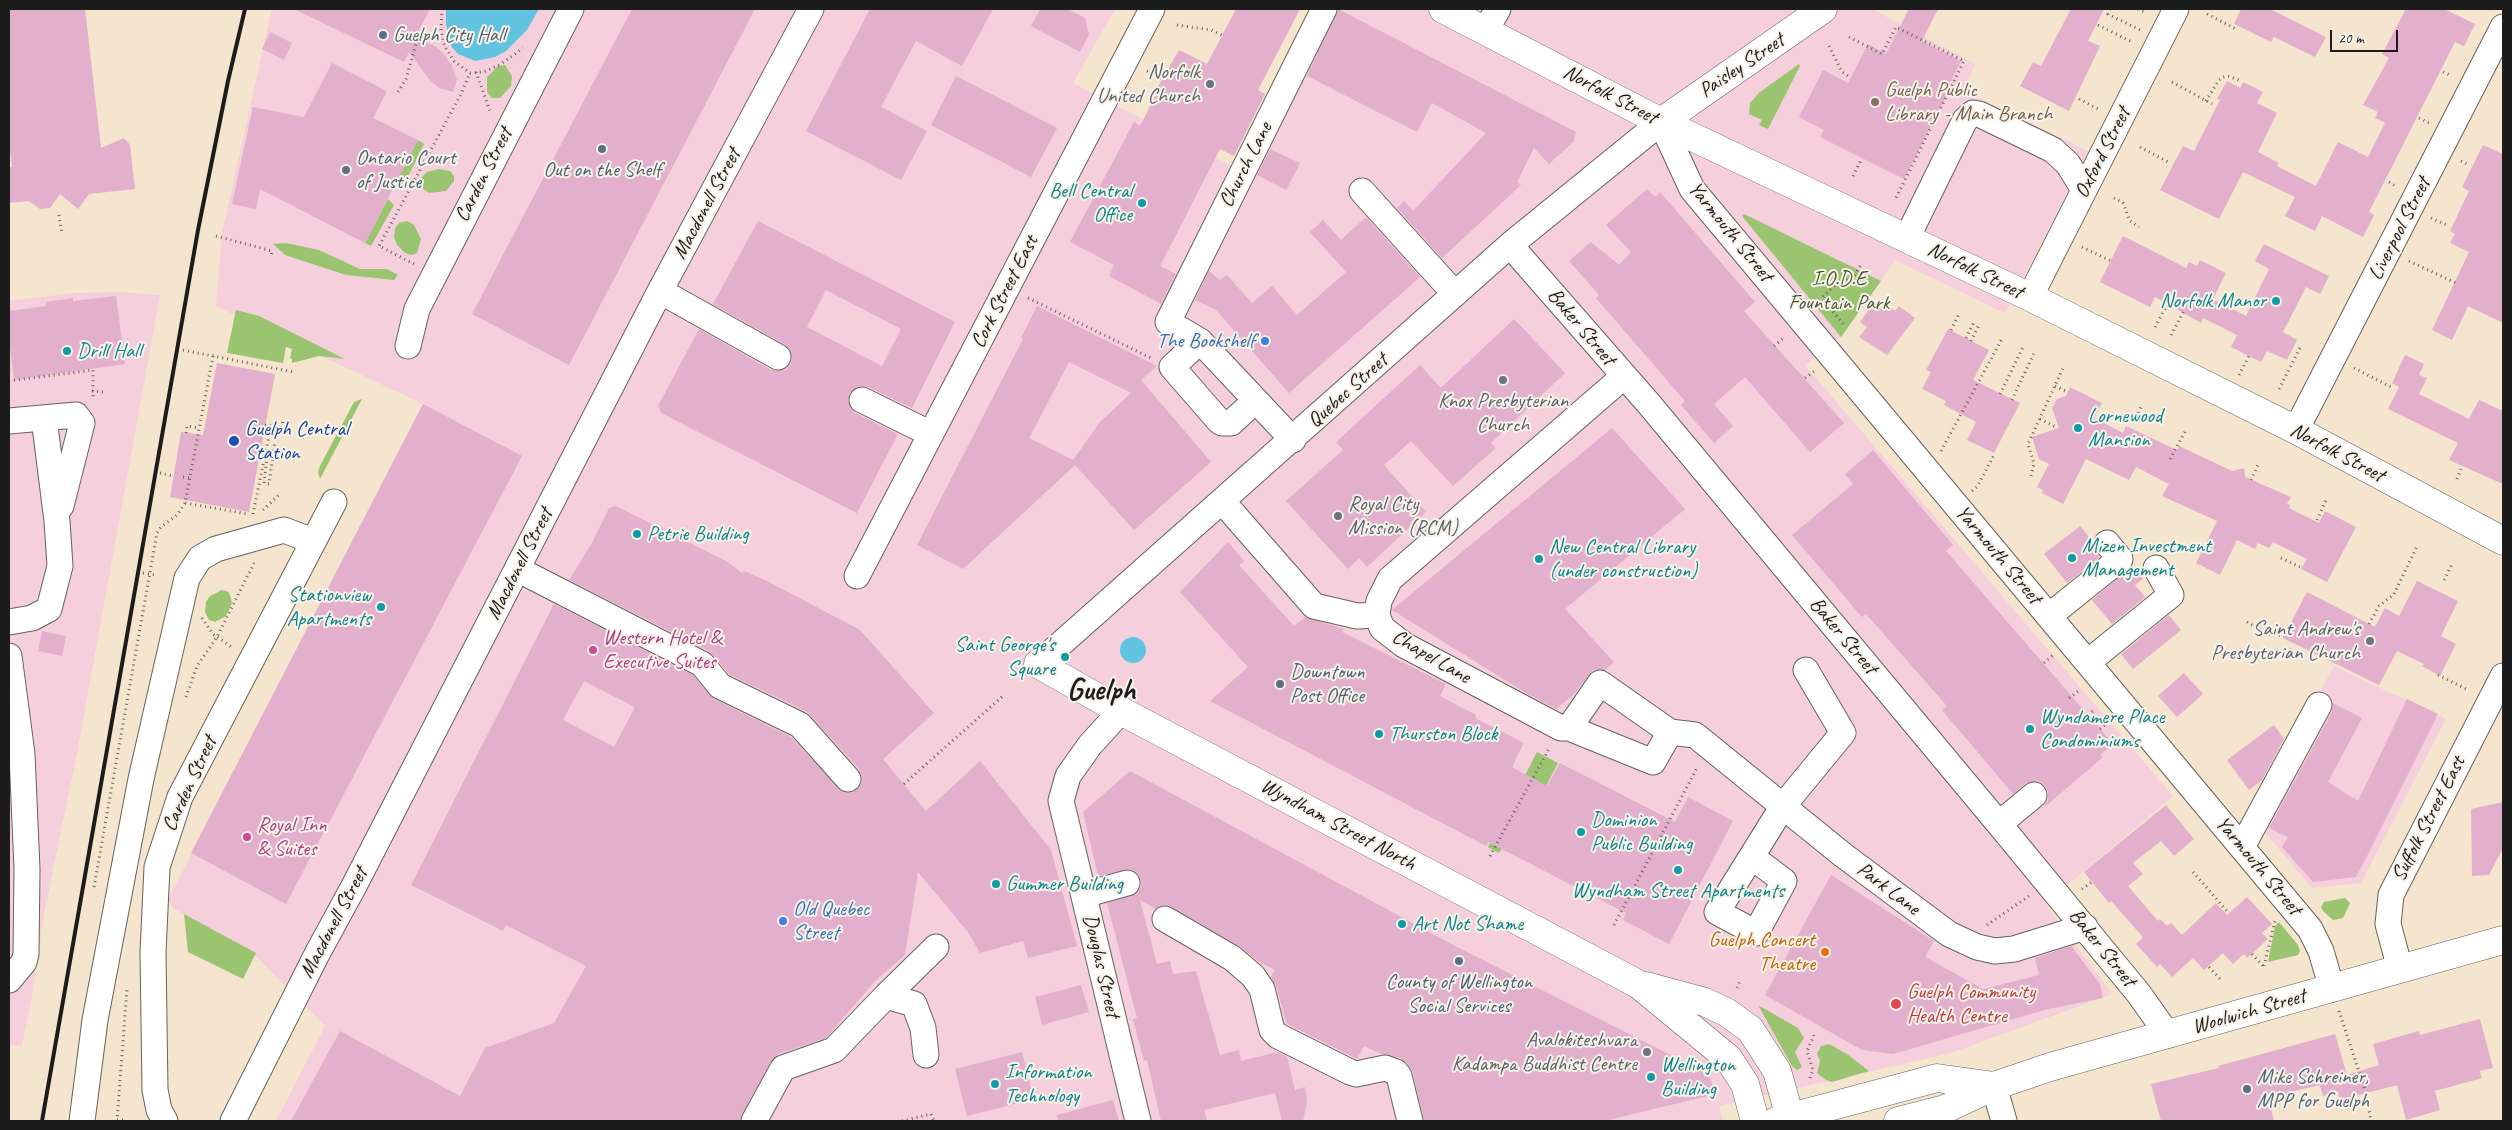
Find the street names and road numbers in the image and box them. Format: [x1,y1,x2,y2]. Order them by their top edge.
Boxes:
street label: Paisley Street [1695,28,1789,104]
street label: Norfolk Street [1559,60,1661,130]
street label: Oxford Street [2069,103,2137,203]
street label: Church Lane [1214,118,1278,212]
street label: Carden Street [450,124,518,226]
street label: Macdonell Street [667,144,747,264]
street label: Liverpool Street [2363,173,2437,285]
street label: Yarmouth Street [1682,177,1778,287]
street label: Cork Street East [966,232,1044,352]
street label: Norfolk Street [1923,237,2027,305]
street label: Baker Street [1541,283,1621,371]
street label: Quebec Street [1303,348,1393,434]
street label: Norfolk Street [2286,418,2388,488]
street label: Yarmouth Street [1949,500,2047,610]
street label: Macdonell Street [481,504,559,624]
street label: Baker Street [1803,592,1883,680]
street label: Chapel Lane [1387,624,1475,690]
street label: Carden Street [157,732,223,836]
street label: Suffolk Street East [2387,752,2471,886]
street label: Wyndham Street North [1256,773,1420,877]
street label: Yarmouth Street [2209,811,2307,921]
street label: Park Lane [1851,857,1925,921]
street label: Macdonell Street [294,863,374,983]
street label: Baker Street [2063,904,2141,992]
street label: Douglas Street [1077,912,1125,1020]
street label: Woolwich Street [2189,984,2309,1040]

